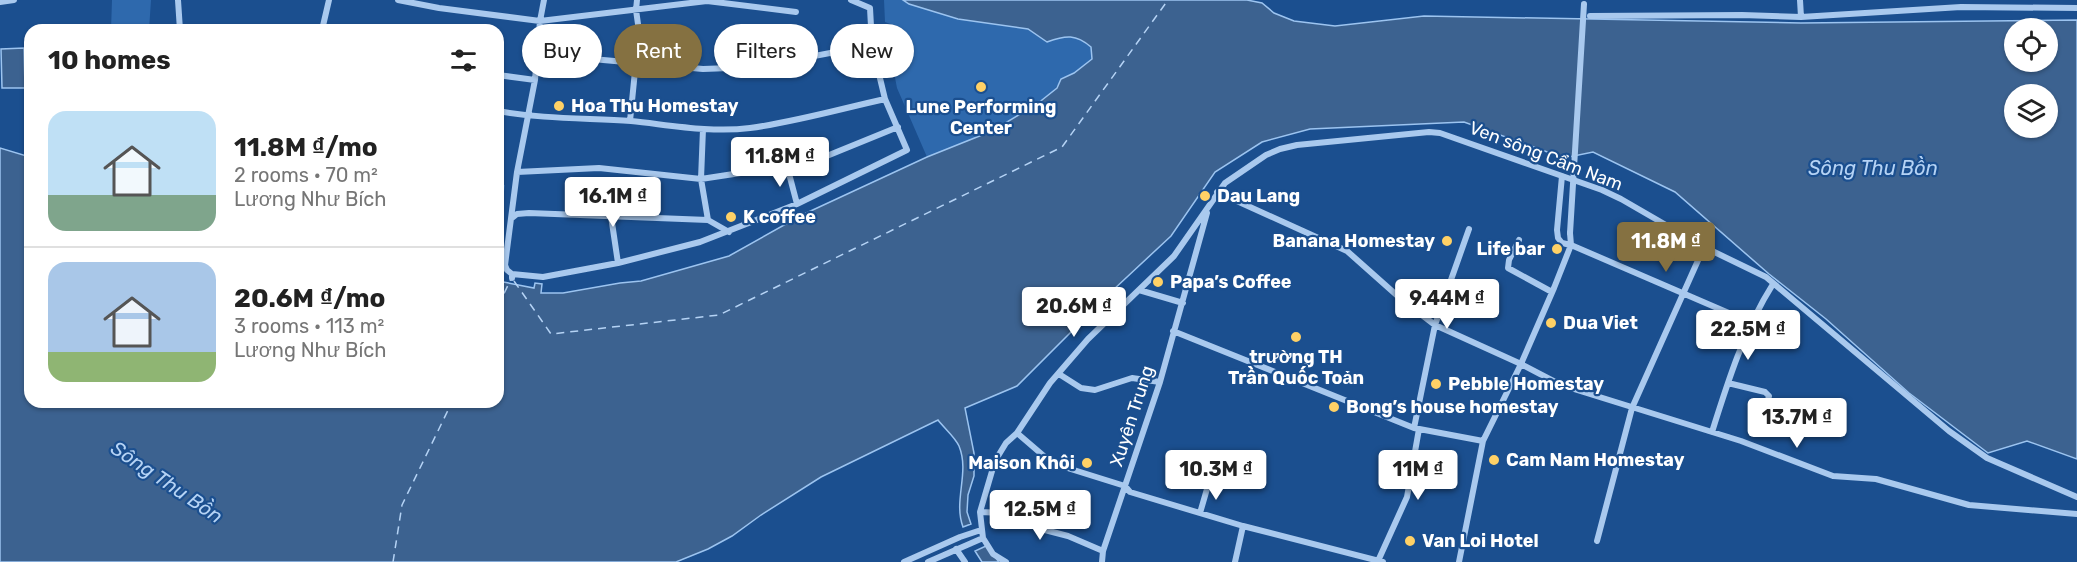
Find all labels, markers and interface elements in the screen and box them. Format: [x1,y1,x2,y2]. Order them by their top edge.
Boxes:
map controls [2004,18,2058,138]
button: locate [2004,18,2058,72]
chip: Buy [522,24,602,78]
chip: Rent [614,24,702,78]
chip: Filters [714,24,818,78]
chip: New [830,24,914,78]
icon: filters [447,44,480,77]
text: 10 homes [48,45,171,76]
marker: Lune Performing Center [974,80,988,94]
button: layers [2004,84,2058,138]
place label: Hoa Thu Homestay [571,95,739,117]
place label: Lune Performing Center [906,96,1056,139]
marker: Hoa Thu Homestay [552,99,566,113]
street label: Ven sông Cẩm Nam [1466,117,1626,195]
text: 11.8M ₫/mo [234,132,378,163]
icon: home [96,135,168,207]
pin: 11.8M ₫ [725,137,835,188]
text: 11.8M ₫ [745,144,815,168]
water label: Sông Thu Bồn [1808,156,1938,180]
text: 2 rooms · 70 m² [234,163,378,187]
pin: 16.1M ₫ [558,177,668,228]
text: 16.1M ₫ [579,184,647,208]
place label: Dau Lang [1217,185,1300,207]
text: Lương Như Bích [234,187,387,211]
marker: Dau Lang [1198,189,1212,203]
place label: K coffee [743,206,816,228]
marker: K coffee [724,210,738,224]
pin: 11.8M ₫ [1611,222,1721,273]
text: 11.8M ₫ [1631,229,1701,253]
place label: Banana Homestay [1273,230,1435,252]
marker: Banana Homestay [1440,234,1454,248]
place label: Life bar [1477,238,1545,260]
marker: Life bar [1550,242,1564,256]
place label: Papa’s Coffee [1170,271,1292,293]
marker: Papa’s Coffee [1151,275,1165,289]
pin: 9.44M ₫ [1392,279,1502,330]
text: 20.6M ₫/mo [234,283,385,314]
icon: home [96,286,168,358]
text: 9.44M ₫ [1409,286,1485,310]
pin: 20.6M ₫ [1019,287,1129,338]
text: 20.6M ₫ [1036,294,1112,318]
pin: 22.5M ₫ [1693,310,1803,361]
place label: Dua Viet [1563,312,1638,334]
text: 3 rooms · 113 m² [234,314,384,338]
marker: Dua Viet [1544,316,1558,330]
text: 22.5M ₫ [1710,317,1786,341]
marker: trường TH Trần Quốc Toản [1289,330,1303,344]
text: Lương Như Bích [234,338,387,362]
place label: trường TH Trần Quốc Toản [1228,346,1364,389]
street label: Xuyên Trung [1105,363,1159,469]
place label: Pebble Homestay [1448,373,1604,395]
marker: Pebble Homestay [1429,377,1443,391]
place label: Bong’s house homestay [1346,396,1559,418]
pin: 13.7M ₫ [1742,398,1852,449]
marker: Bong’s house homestay [1327,400,1341,414]
text: 13.7M ₫ [1762,405,1832,429]
water label: Sông Thu Bồn [107,436,228,528]
place label: Cam Nam Homestay [1506,449,1685,471]
pin: 10.3M ₫ [1161,450,1271,501]
pin: 11M ₫ [1376,450,1460,501]
place label: Maison Khôi [968,452,1075,474]
marker: Cam Nam Homestay [1487,453,1501,467]
marker: Maison Khôi [1080,456,1094,470]
text: 10.3M ₫ [1179,457,1253,481]
text: 11M ₫ [1393,457,1443,481]
pin: 12.5M ₫ [985,490,1095,541]
text: 12.5M ₫ [1004,497,1076,521]
place label: Van Loi Hotel [1422,530,1539,552]
marker: Van Loi Hotel [1403,534,1417,548]

